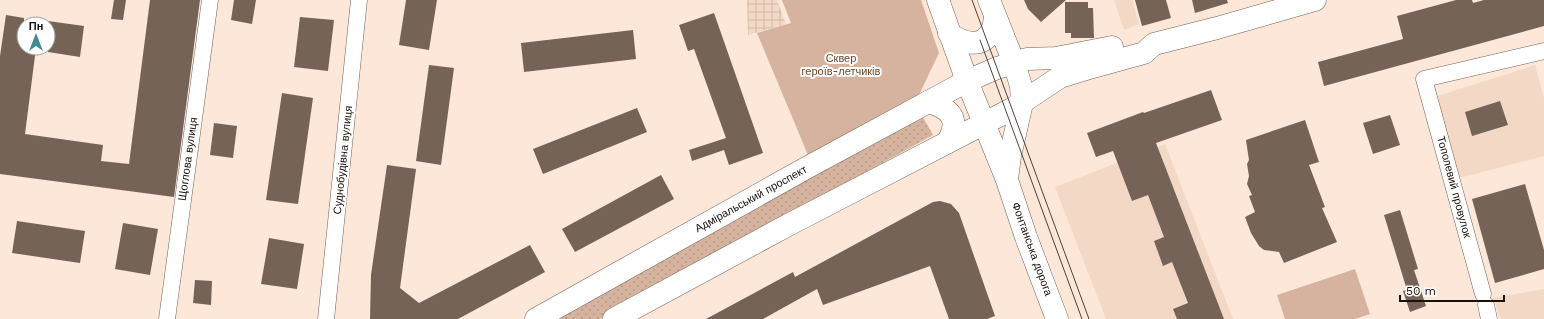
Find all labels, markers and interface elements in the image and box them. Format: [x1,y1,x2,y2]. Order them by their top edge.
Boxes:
north arrow [16,16,56,56]
text: Пн [29,20,43,33]
park label: Сквер героїв-летчиків [802,52,881,78]
street label: Суднобудівна вулиця [331,105,355,215]
street label: Щоглова вулиця [176,116,200,202]
street label: Тополевий провулок [1434,135,1474,239]
street label: Адміральський проспект [693,163,809,235]
street label: Фонтанська дорога [1009,201,1055,298]
scale bar [1400,277,1504,303]
text: 50 m [1406,284,1436,298]

